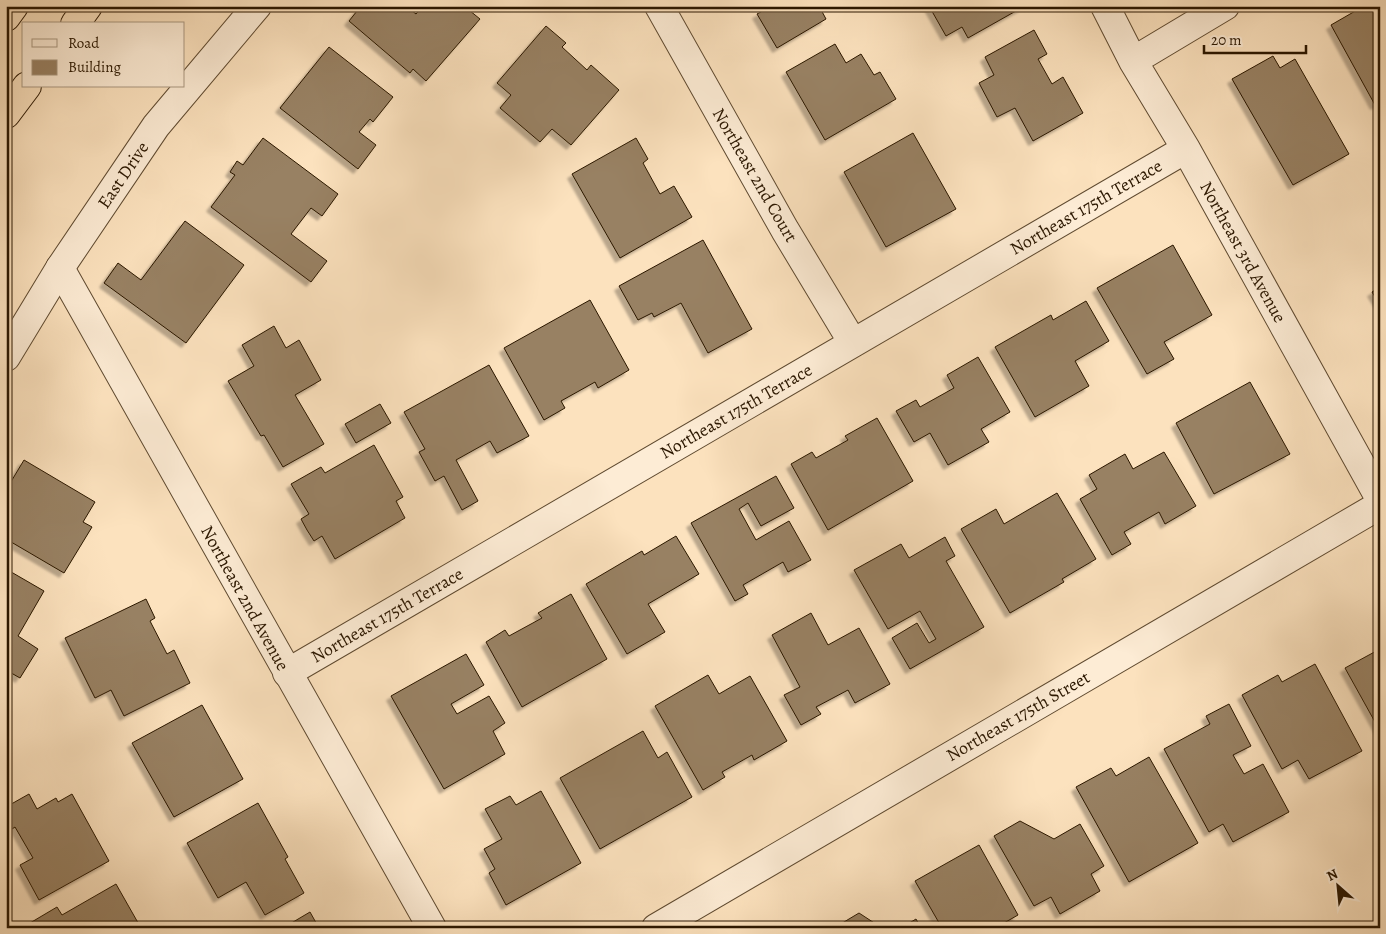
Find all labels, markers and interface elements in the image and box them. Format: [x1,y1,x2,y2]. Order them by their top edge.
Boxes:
legend [22,22,185,88]
scale bar [1204,22,1306,54]
text: 20 m [1211,30,1242,50]
text: Road [68,33,100,53]
text: Building [68,57,121,77]
street label: Northeast 2nd Court [707,103,803,247]
street label: East Drive [92,137,154,213]
street label: Northeast 175th Terrace [1006,154,1166,260]
street label: Northeast 3rd Avenue [1194,177,1292,327]
street label: Northeast 175th Terrace [656,358,816,464]
street label: Northeast 2nd Avenue [195,521,295,675]
street label: Northeast 175th Terrace [307,562,467,668]
street label: Northeast 175th Street [942,665,1094,767]
north arrow [1314,862,1364,912]
text: N [1323,864,1341,886]

